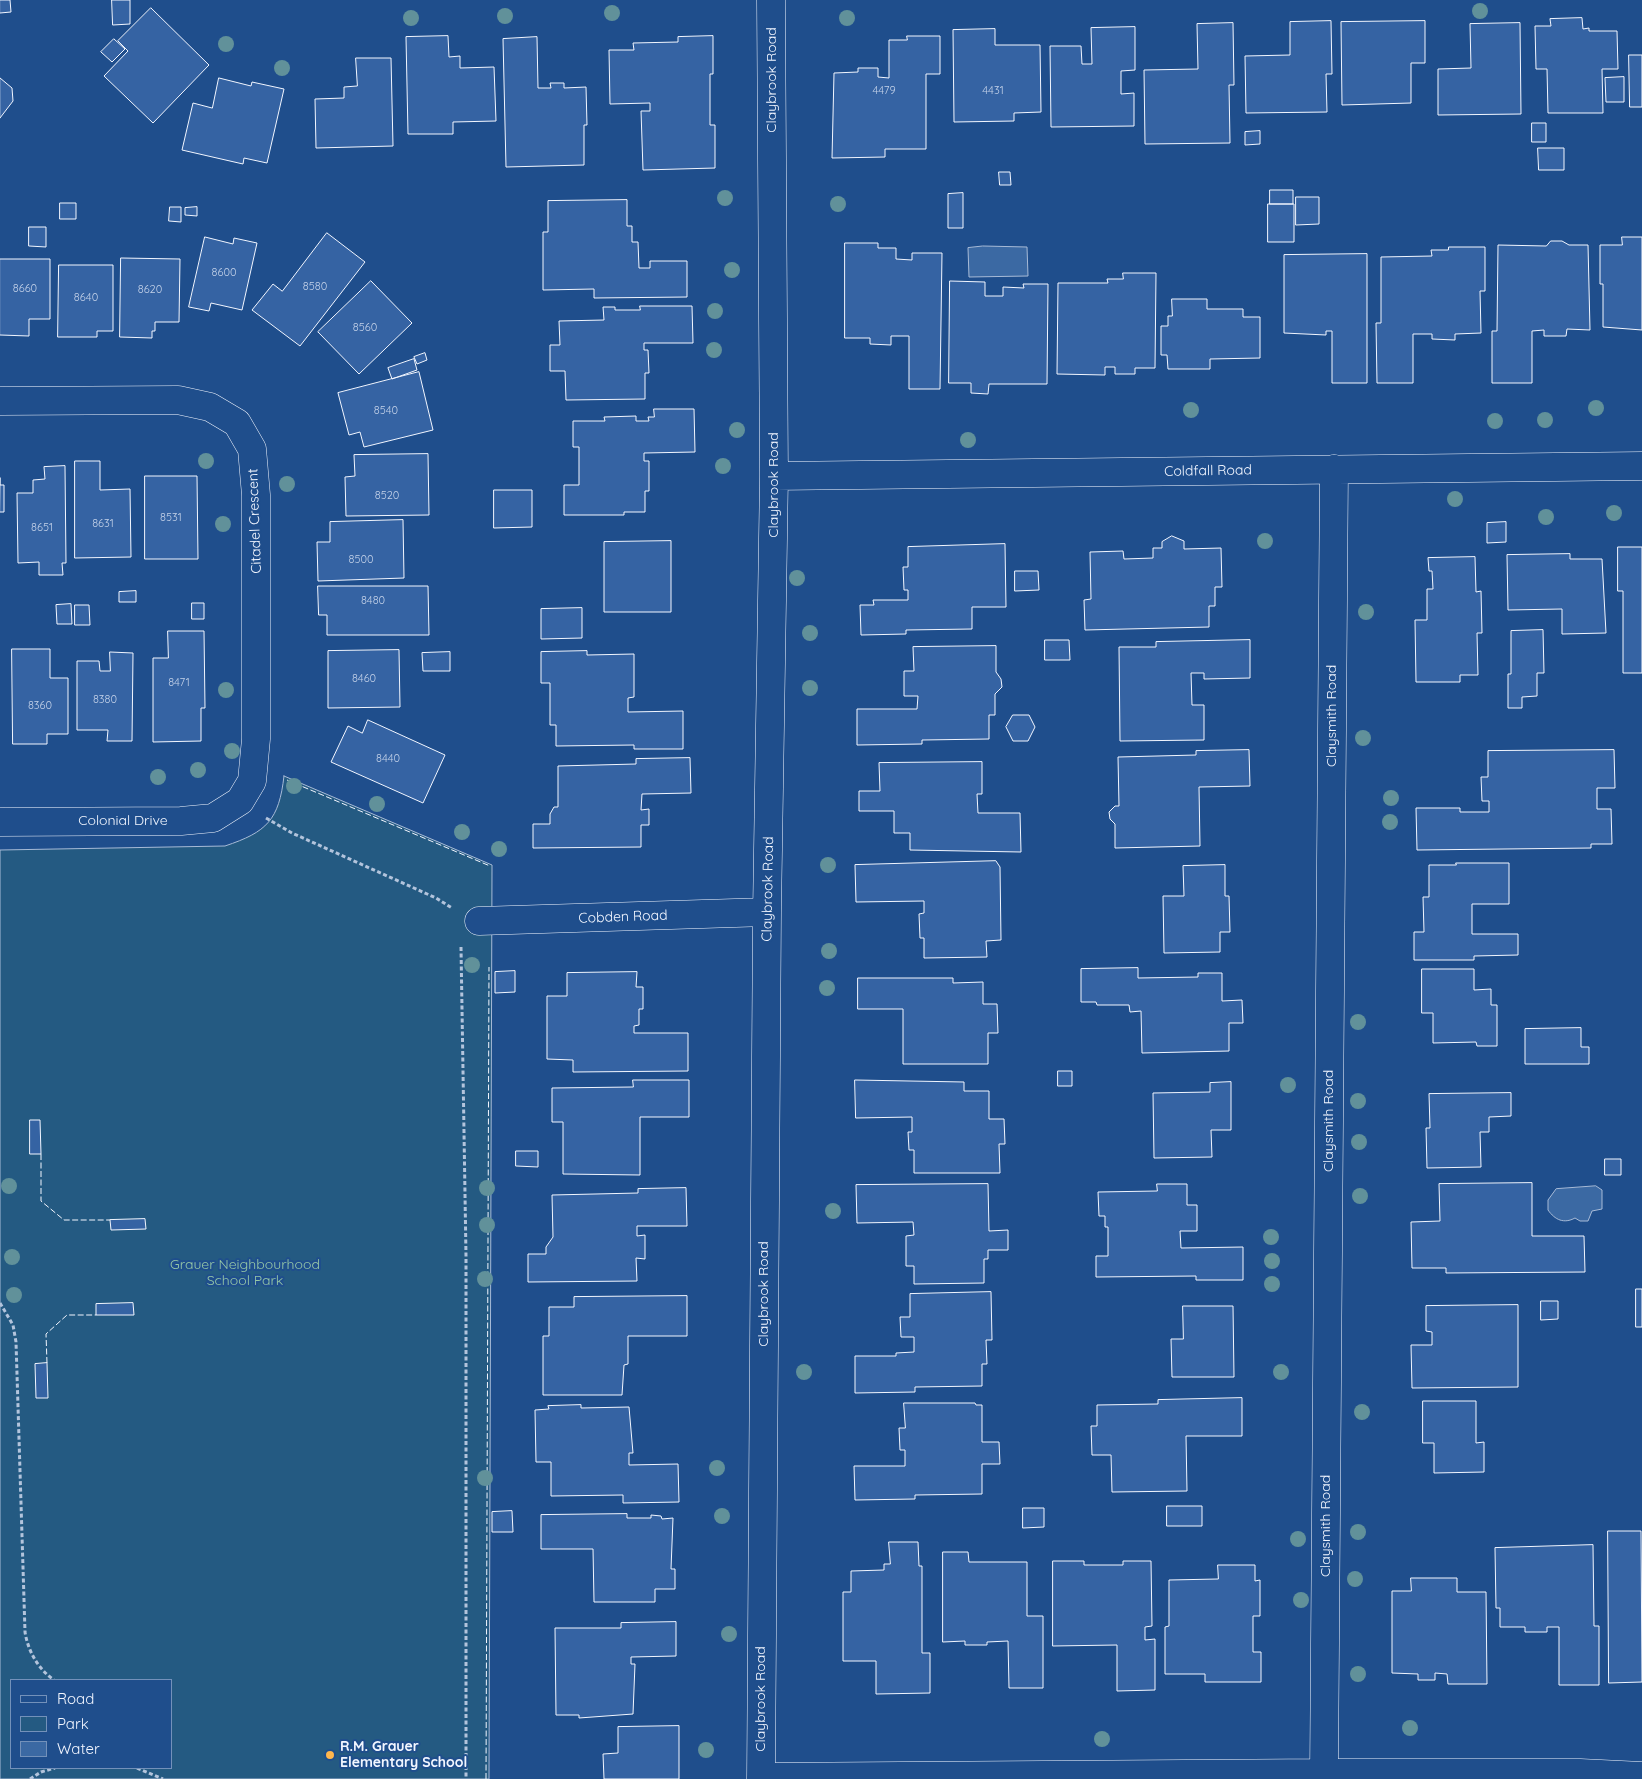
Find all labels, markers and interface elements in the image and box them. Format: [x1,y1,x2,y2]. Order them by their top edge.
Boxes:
street label: Claybrook Road [764,27,780,133]
house number: 4479 [872,84,896,98]
house number: 4431 [982,84,1004,98]
house number: 8600 [212,266,236,280]
house number: 8580 [303,280,327,294]
house number: 8660 [13,282,37,296]
house number: 8620 [138,283,162,297]
house number: 8640 [74,291,98,305]
house number: 8560 [353,321,377,335]
house number: 8540 [374,404,398,418]
street label: Claybrook Road [766,432,782,538]
street label: Coldfall Road [1164,462,1252,480]
street label: Citadel Crescent [245,468,265,574]
house number: 8520 [375,489,399,503]
house number: 8531 [160,511,182,525]
house number: 8631 [92,517,114,531]
house number: 8651 [31,521,53,535]
house number: 8500 [348,553,374,567]
house number: 8480 [361,594,385,608]
street label: Claysmith Road [1324,665,1340,767]
house number: 8460 [352,672,376,686]
house number: 8471 [168,676,190,690]
house number: 8380 [93,693,117,707]
house number: 8360 [28,699,52,713]
house number: 8440 [376,752,400,766]
street label: Colonial Drive [78,813,168,829]
street label: Claybrook Road [759,836,777,942]
street label: Cobden Road [578,907,668,927]
street label: Claysmith Road [1321,1070,1337,1172]
street label: Claybrook Road [756,1241,772,1347]
park label: Grauer Neighbourhood School Park [170,1257,320,1290]
street label: Claysmith Road [1318,1475,1334,1577]
street label: Claybrook Road [753,1646,769,1752]
legend [10,1679,172,1769]
text: Road [57,1689,94,1708]
text: Park [57,1714,89,1733]
text: Water [57,1739,100,1758]
place label: R.M. Grauer Elementary School [340,1739,467,1771]
marker: R.M. Grauer Elementary School [324,1749,336,1761]

